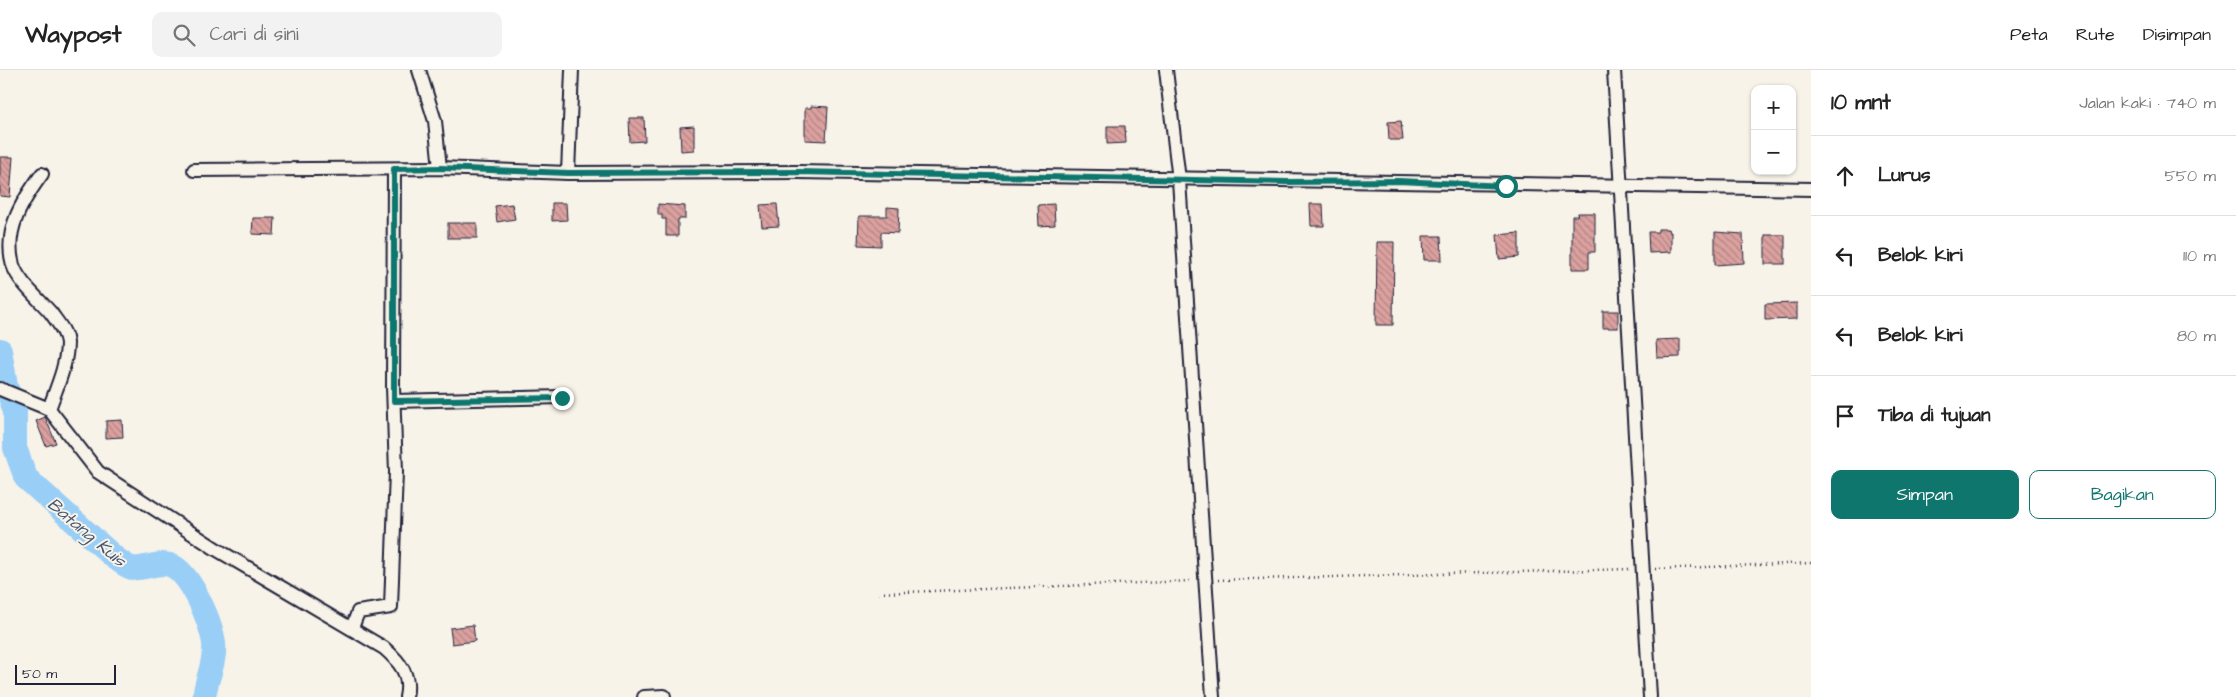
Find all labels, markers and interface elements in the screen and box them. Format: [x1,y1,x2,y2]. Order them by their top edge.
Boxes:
search box [152,12,502,57]
text: Waypost [25,18,122,52]
icon: search [170,21,198,49]
text: Cari di sini [210,21,299,48]
text: Peta [2010,22,2048,47]
text: Rute [2076,22,2115,47]
text: Disimpan [2143,22,2211,47]
map controls [1751,85,1796,175]
button: + [1751,85,1796,130]
text: 10 mnt [1831,88,1891,117]
text: Jalan kaki · 740 m [2079,92,2216,114]
button: − [1751,130,1796,175]
icon: ahead [1831,162,1859,190]
text: Lurus [1878,162,1930,189]
text: 550 m [2164,165,2216,187]
route start [1495,175,1518,198]
icon: left [1831,242,1859,270]
text: Belok kiri [1878,242,1963,269]
text: 110 m [2183,245,2216,267]
icon: left [1831,322,1859,350]
text: Belok kiri [1878,322,1963,349]
text: 80 m [2177,325,2216,347]
route end [551,387,574,410]
icon: arrive [1831,402,1859,430]
text: Tiba di tujuan [1878,402,1990,429]
button: Simpan [1831,470,2019,519]
button: Bagikan [2029,470,2216,519]
water label: Batang Kuis [41,492,132,574]
scale bar [15,662,116,685]
text: 50 m [22,664,57,684]

